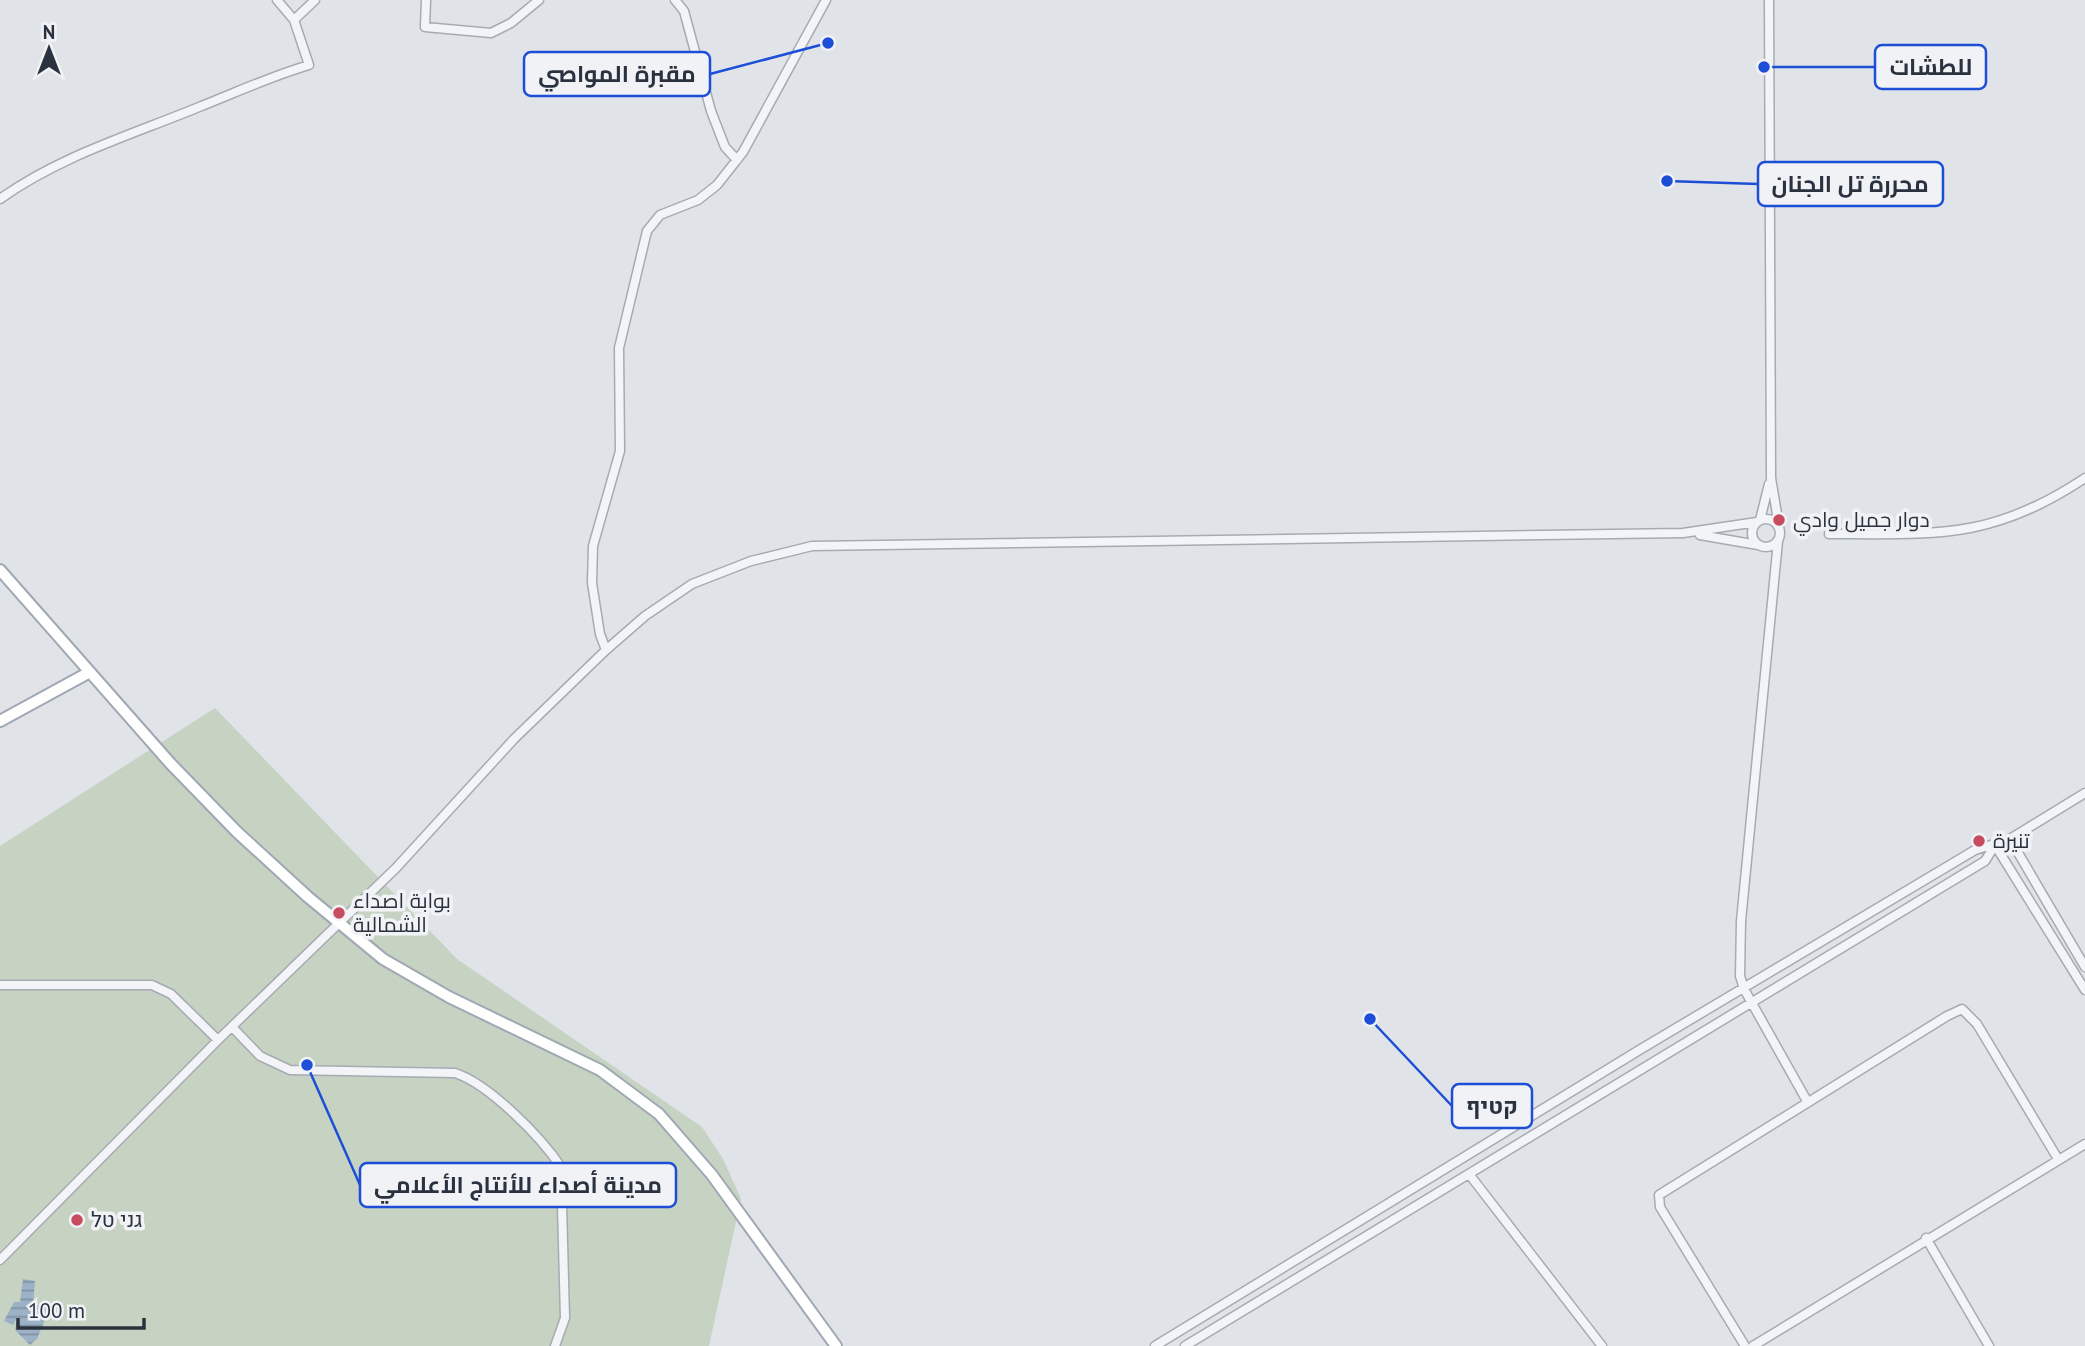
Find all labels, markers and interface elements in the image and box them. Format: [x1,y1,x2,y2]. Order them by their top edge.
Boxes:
north arrow [14,14,84,84]
text: N [43,20,55,44]
callout: للطشات [1875,45,1986,89]
callout: مقبرة المواصي [524,52,710,96]
text: للطشات [1890,52,1972,81]
text: مقبرة المواصي [538,59,696,92]
callout: محررة تل الجنان [1758,162,1943,206]
text: محررة تل الجنان [1771,169,1929,198]
place label: دوار جميل وادي [1793,506,1930,536]
marker: دوار جميل وادي [1771,512,1787,528]
place label: تنيرة [1993,827,2030,854]
marker: تنيرة [1971,833,1987,849]
place label: بوابة اصداء الشمالية [353,887,451,938]
marker: بوابة اصداء الشمالية [331,905,347,921]
callout: קטיף [1452,1084,1532,1128]
text: קטיף [1466,1091,1518,1120]
callout: مدينة أصداء للأنتاج الأعلامي [360,1163,676,1207]
text: مدينة أصداء للأنتاج الأعلامي [374,1170,662,1204]
place label: גני טל [91,1206,142,1233]
marker: גני טל [69,1212,85,1228]
scale bar [18,1286,144,1330]
text: 100 m [28,1297,85,1324]

